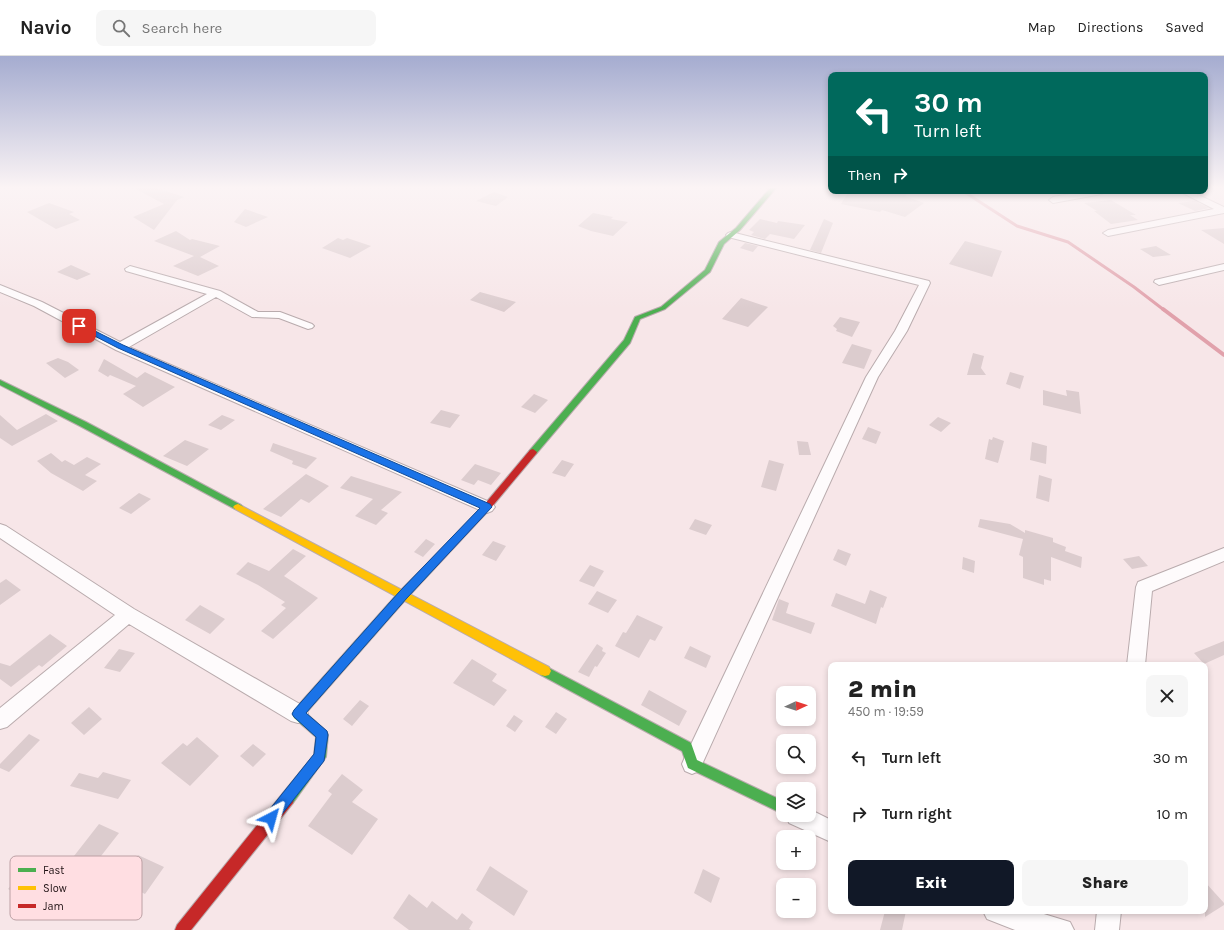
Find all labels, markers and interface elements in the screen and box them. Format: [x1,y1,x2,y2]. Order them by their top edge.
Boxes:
search box [96,10,376,46]
text: Navio [20,17,72,39]
icon: search [110,17,132,39]
text: Search here [142,19,222,37]
text: Map [1028,19,1056,36]
text: Directions [1078,19,1143,36]
text: Saved [1165,19,1204,36]
text: 30 m [914,86,983,119]
icon: left [848,88,900,140]
text: Turn left [914,120,982,142]
icon: right [889,164,911,186]
text: Then [848,166,881,184]
pin [62,309,96,343]
icon: arrive [68,315,90,337]
text: 2 min [848,675,917,703]
button: close [1146,675,1188,717]
north arrow [776,686,816,726]
map controls [776,686,816,918]
text: 450 m · 19:59 [848,704,924,719]
button: search [776,734,816,774]
icon: left [848,747,870,769]
text: Turn left [882,749,941,767]
text: 30 m [1153,749,1188,767]
button: layers [776,782,816,822]
position arrow [250,797,292,839]
icon: right [848,803,870,825]
text: Turn right [882,805,952,823]
text: 10 m [1157,805,1188,823]
button: + [776,830,816,870]
legend [10,856,142,920]
button: Exit [848,860,1014,906]
button: Share [1022,860,1188,906]
text: Fast [43,864,64,877]
button: − [776,878,816,918]
text: Slow [43,882,67,895]
text: Jam [43,900,64,913]

